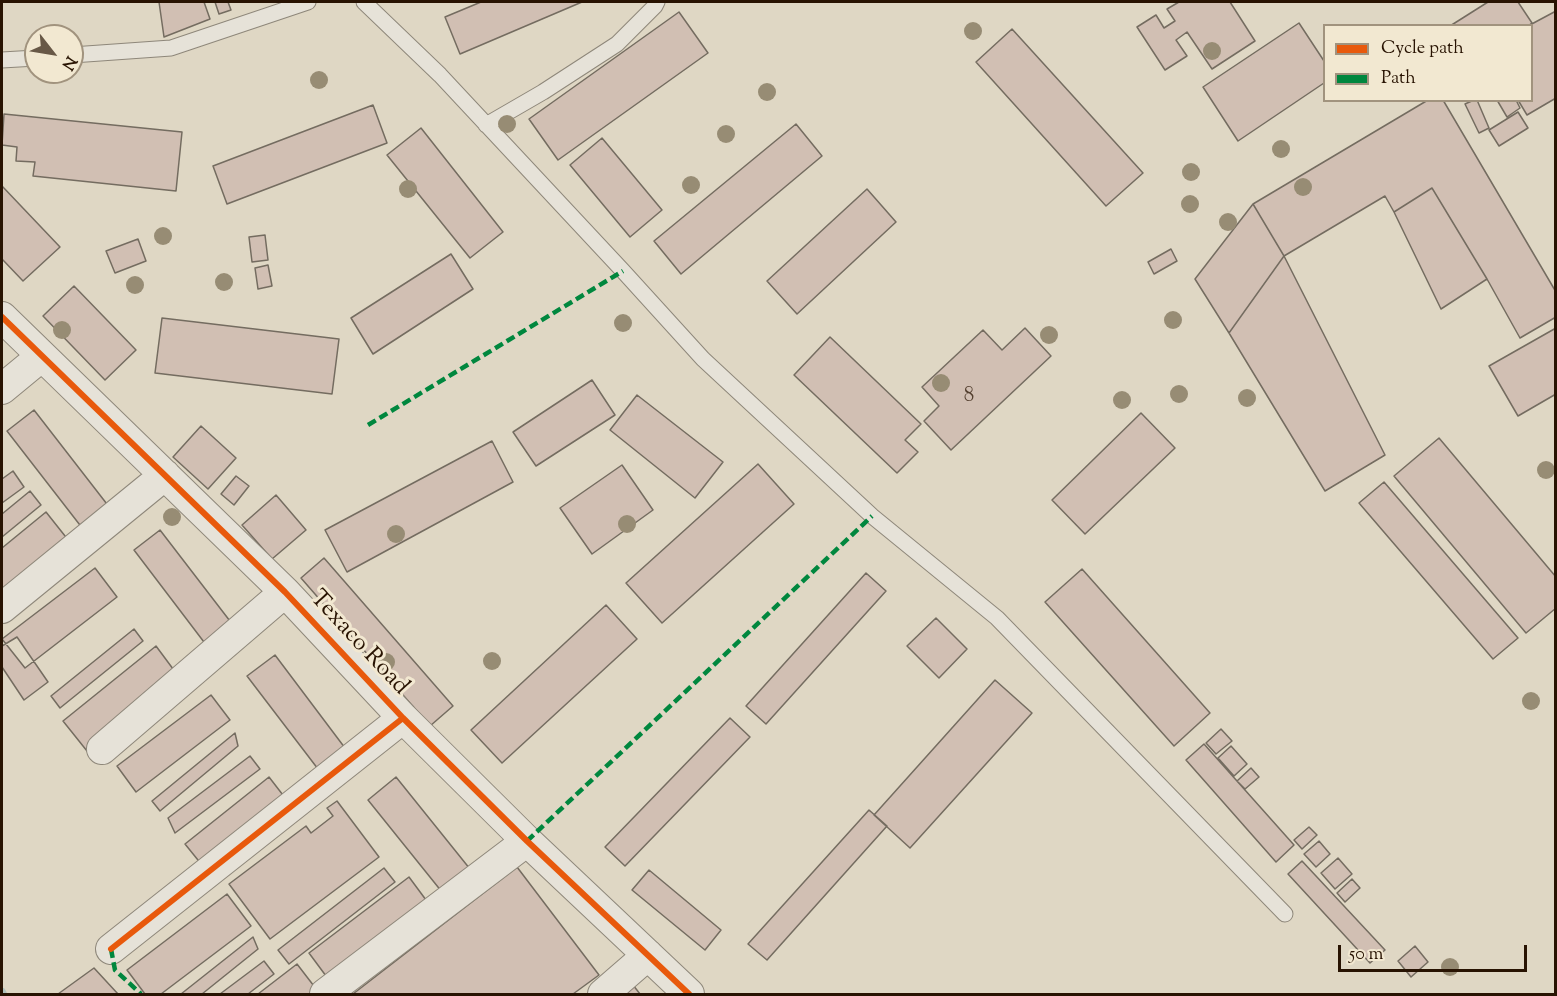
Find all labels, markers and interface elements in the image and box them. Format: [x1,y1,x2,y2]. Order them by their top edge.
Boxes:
north arrow [24,24,84,84]
legend [1323,24,1533,102]
text: Cycle path [1381,36,1464,62]
text: N [55,51,81,74]
text: Path [1381,66,1416,92]
house number: 8 [964,384,974,410]
street label: Texaco Road [302,586,414,702]
scale bar [1341,933,1530,971]
text: 50 m [1349,942,1383,968]

